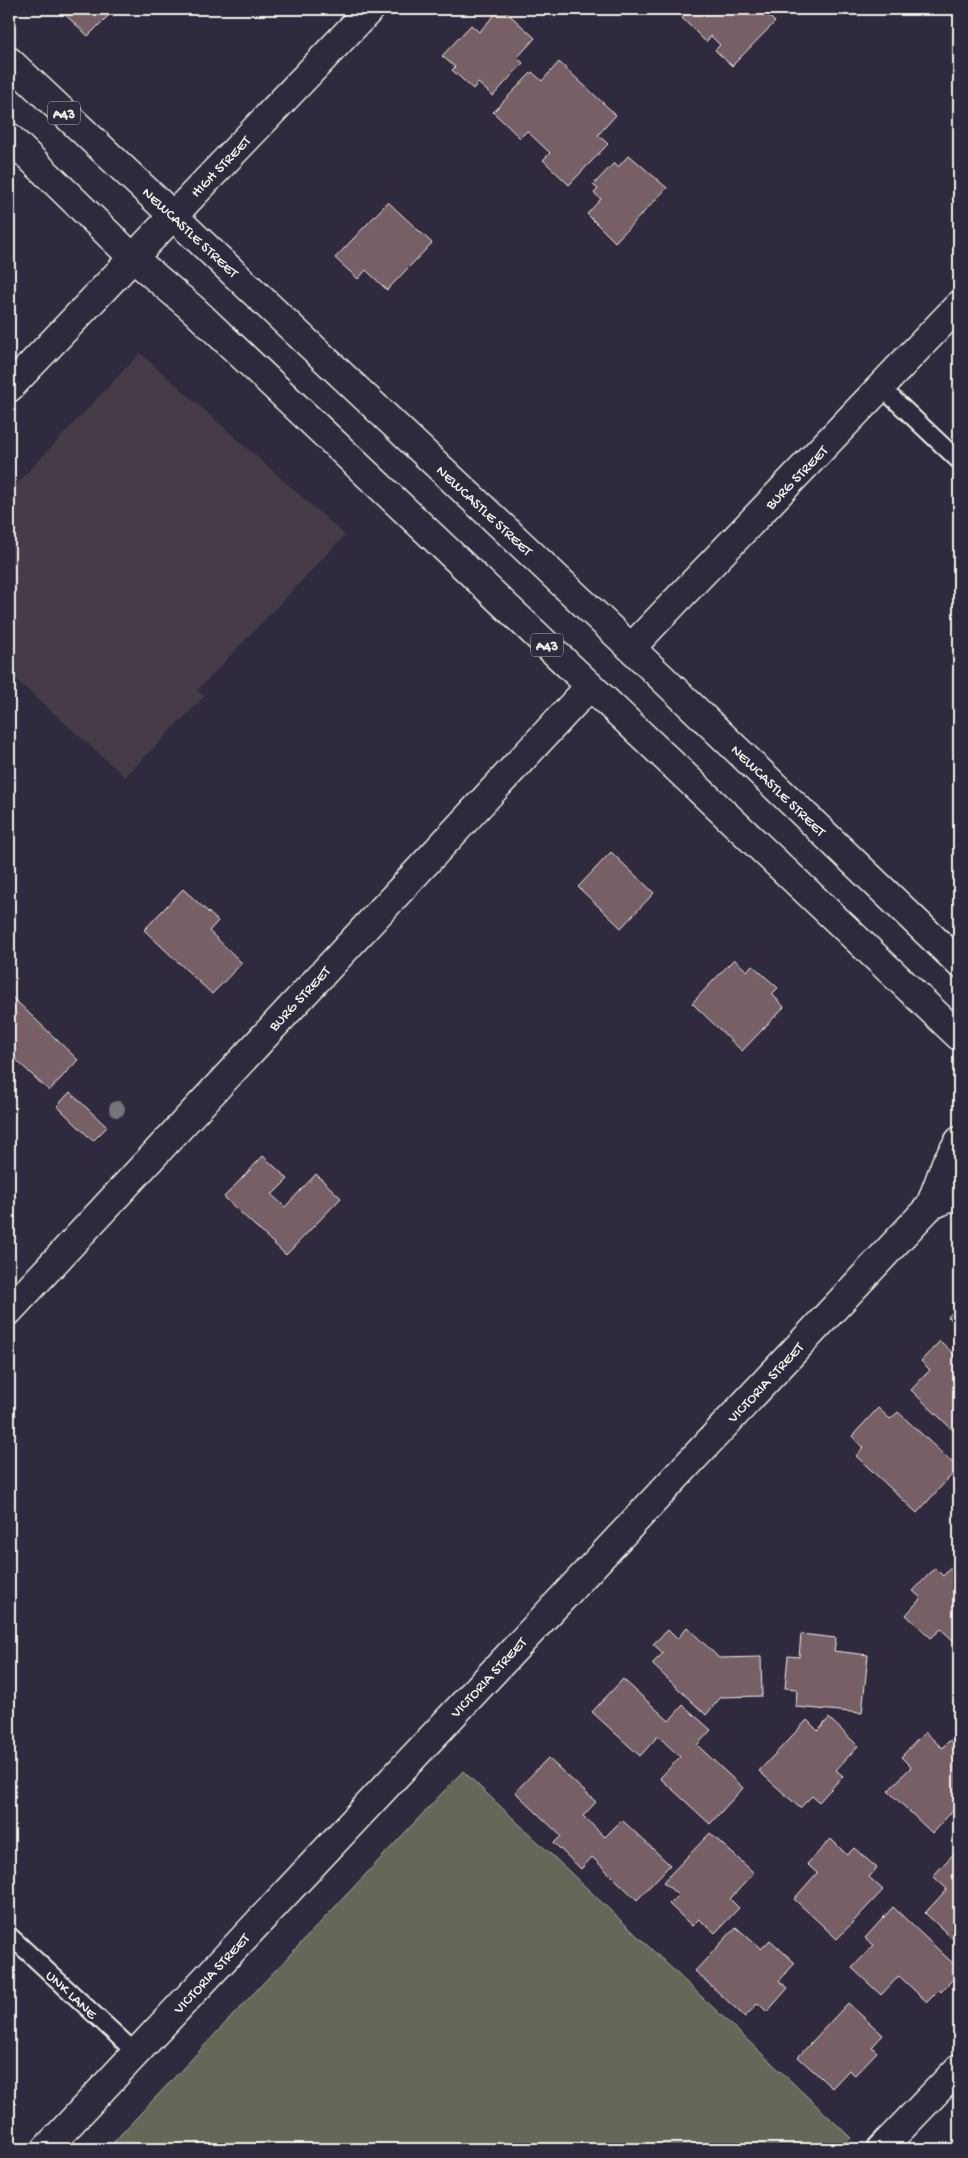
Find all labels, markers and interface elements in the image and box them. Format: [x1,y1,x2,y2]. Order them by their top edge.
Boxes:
road number: A43 [48,102,80,125]
street label: HIGH STREET [188,132,256,202]
street label: NEWCASTLE STREET [138,184,242,284]
street label: BURG STREET [762,442,833,515]
street label: NEWCASTLE STREET [432,462,536,562]
road number: A43 [531,634,563,656]
street label: NEWCASTLE STREET [726,742,830,842]
street label: BURG STREET [265,962,336,1036]
street label: VICTORIA STREET [724,1338,809,1428]
street label: VICTORIA STREET [447,1633,532,1723]
street label: VICTORIA STREET [170,1929,255,2019]
street label: UNK LANE [41,1967,101,2024]

